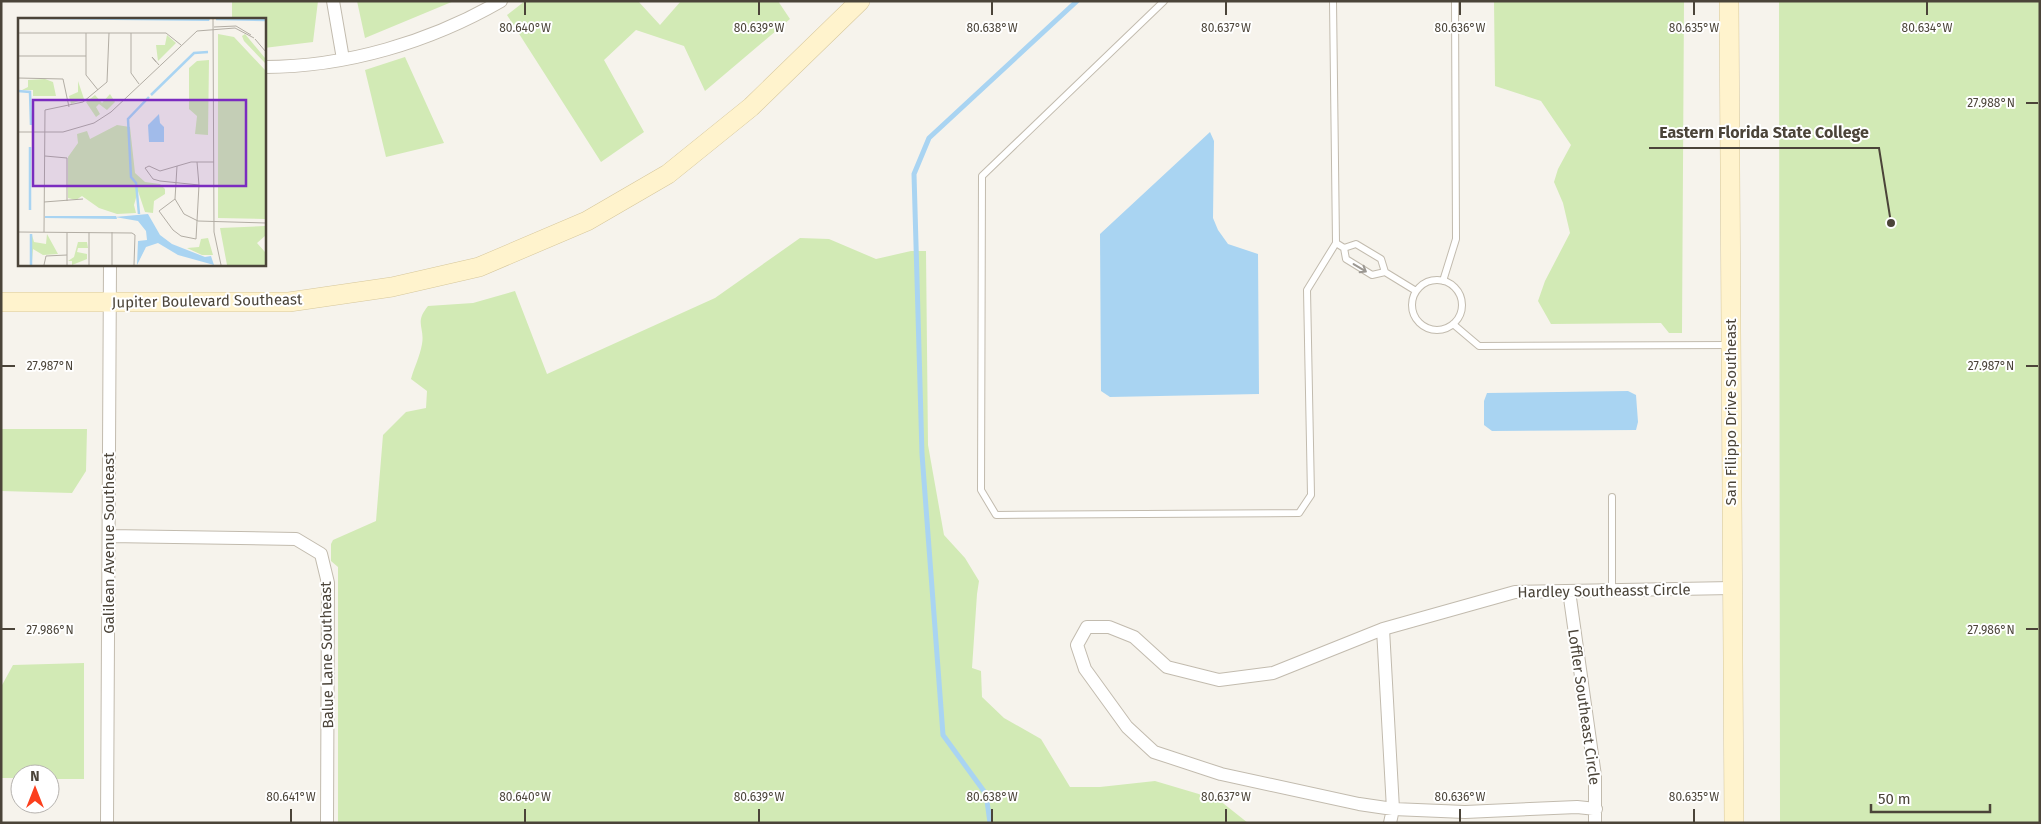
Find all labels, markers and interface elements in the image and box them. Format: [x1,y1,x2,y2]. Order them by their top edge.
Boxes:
inset map [18,18,265,265]
text: 80.640°W [499,21,551,35]
text: 80.639°W [734,21,784,35]
text: 80.638°W [966,21,1018,35]
text: 80.637°W [1201,21,1251,35]
text: 80.636°W [1435,21,1485,35]
text: 80.635°W [1669,21,1719,35]
text: 80.634°W [1902,21,1953,35]
text: 27.988°N [1967,96,2015,110]
callout: Eastern Florida State College [1649,117,1879,148]
text: Eastern Florida State College [1659,123,1869,142]
one-way arrow [1353,263,1367,273]
street label: Jupiter Boulevard Southeast [112,290,303,312]
street label: San Filippo Drive Southeast [1722,318,1740,505]
text: 27.987°N [27,359,73,373]
text: 27.987°N [1968,359,2014,373]
street label: Galilean Avenue Southeast [100,452,118,634]
street label: Hardley Southeasst Circle [1517,580,1691,602]
street label: Balue Lane Southeast [317,581,337,729]
text: 27.986°N [26,623,74,637]
text: 27.986°N [1967,623,2015,637]
street label: Loffler Southeast Circle [1564,628,1604,786]
north arrow [10,764,60,814]
text: N [30,768,40,785]
scale bar [1871,782,1990,814]
text: 80.641°W [266,790,316,804]
text: 80.640°W [499,790,551,804]
text: 80.639°W [734,790,784,804]
text: 80.638°W [966,790,1018,804]
text: 80.637°W [1201,790,1251,804]
text: 80.636°W [1435,790,1485,804]
text: 80.635°W [1669,790,1719,804]
text: 50 m [1878,790,1911,808]

